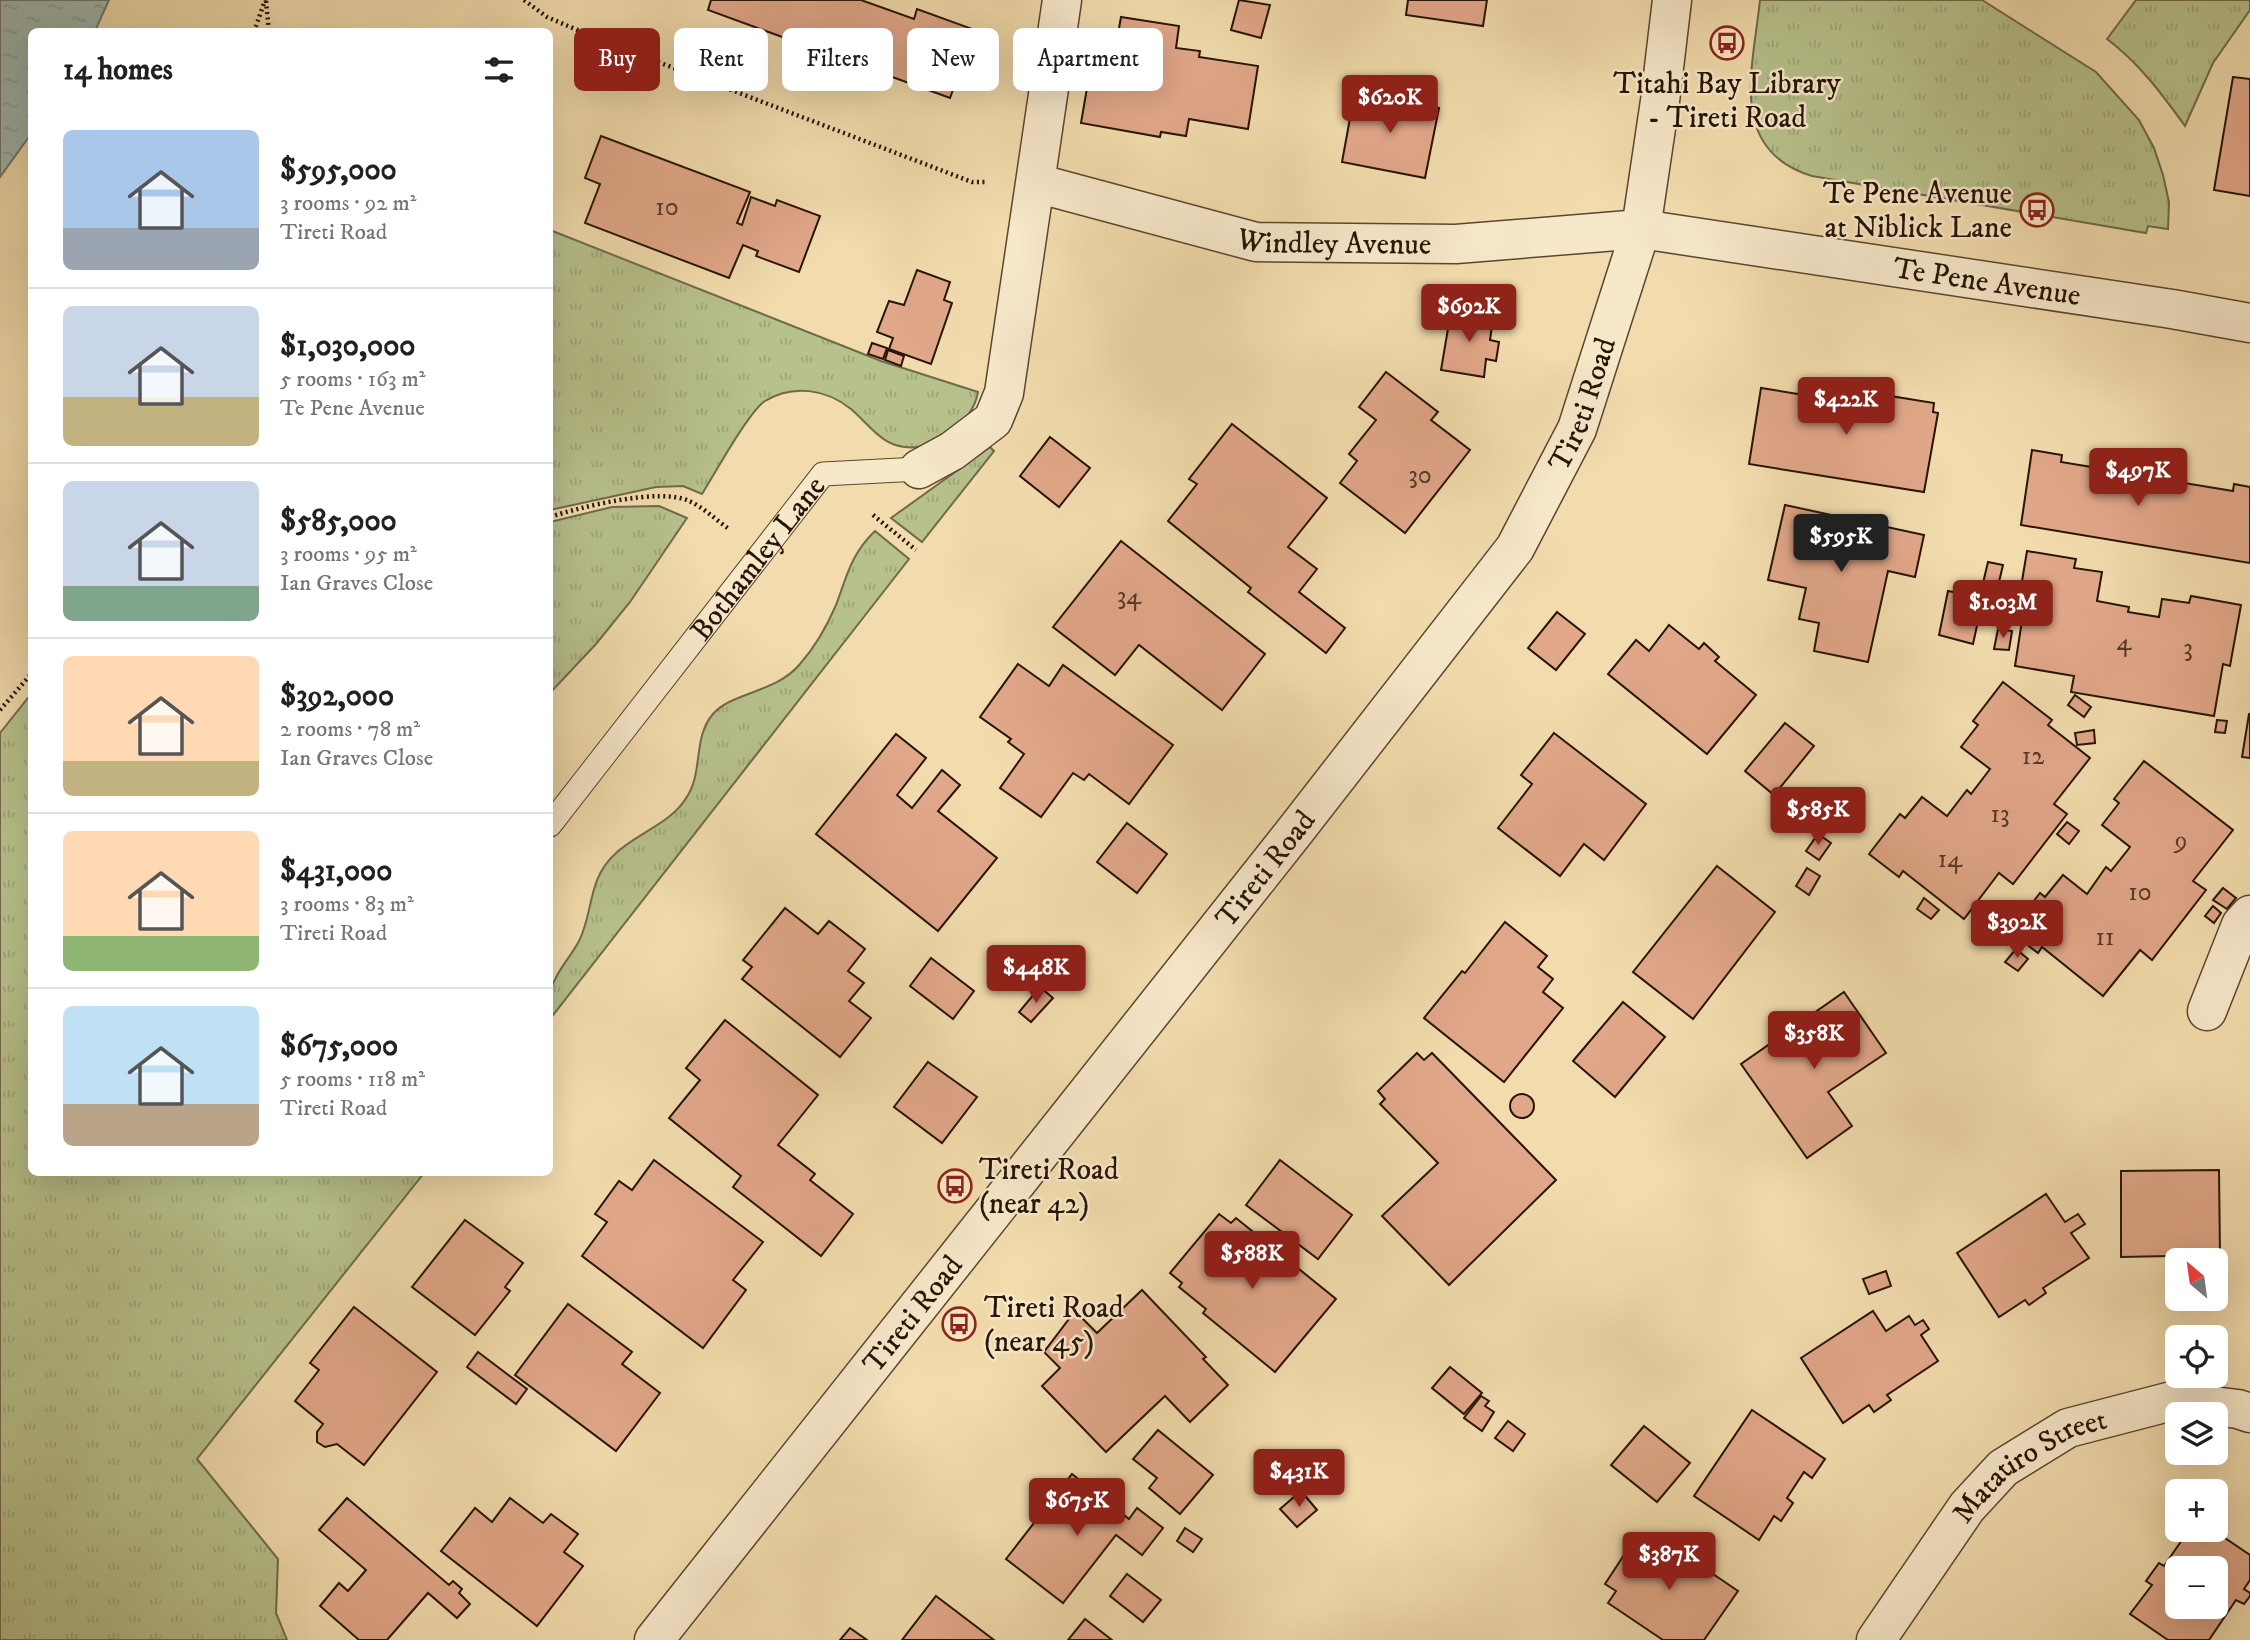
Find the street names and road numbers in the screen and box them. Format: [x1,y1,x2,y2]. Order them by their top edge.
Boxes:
street label: Windley Avenue [1232,220,1432,264]
street label: Te Pene Avenue [1891,250,2083,315]
street label: Tireti Road [1541,333,1625,478]
street label: Bothamley Lane [683,469,834,649]
street label: Tireti Road [1208,803,1324,936]
street label: Tireti Road [856,1249,971,1381]
street label: Matatiro Street [1945,1402,2111,1530]

